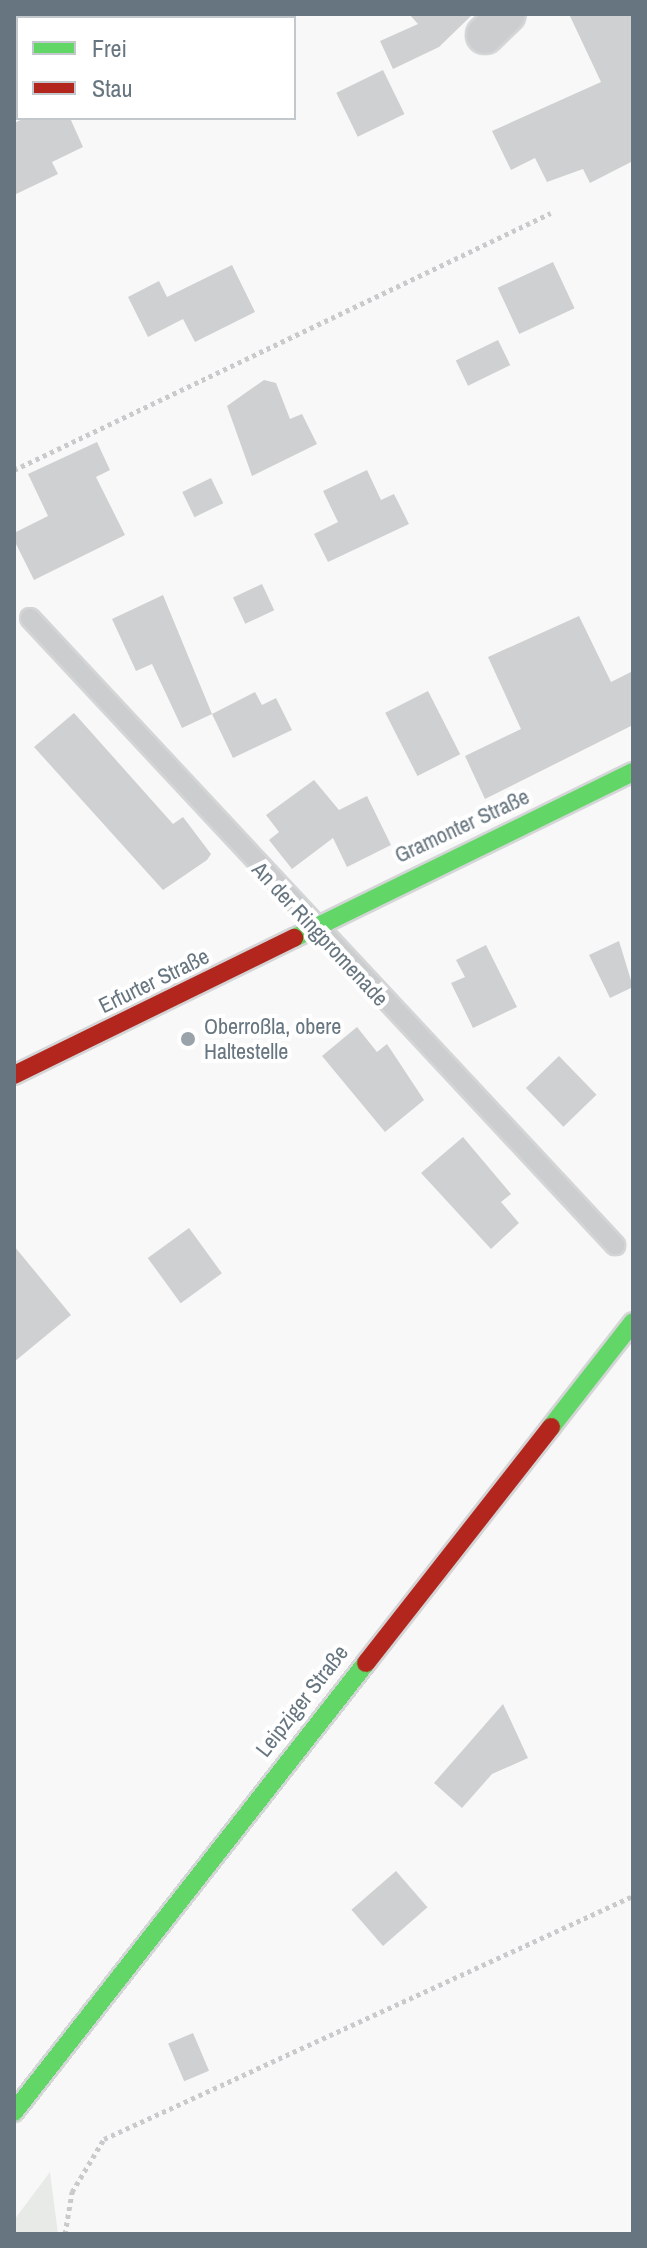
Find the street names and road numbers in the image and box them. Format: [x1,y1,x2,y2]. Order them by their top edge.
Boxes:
street label: Gramonter Straße [391,783,533,869]
street label: An der Ringpromenade [246,856,394,1012]
street label: Erfurter Straße [95,943,213,1019]
street label: Leipziger Straße [250,1640,354,1762]

